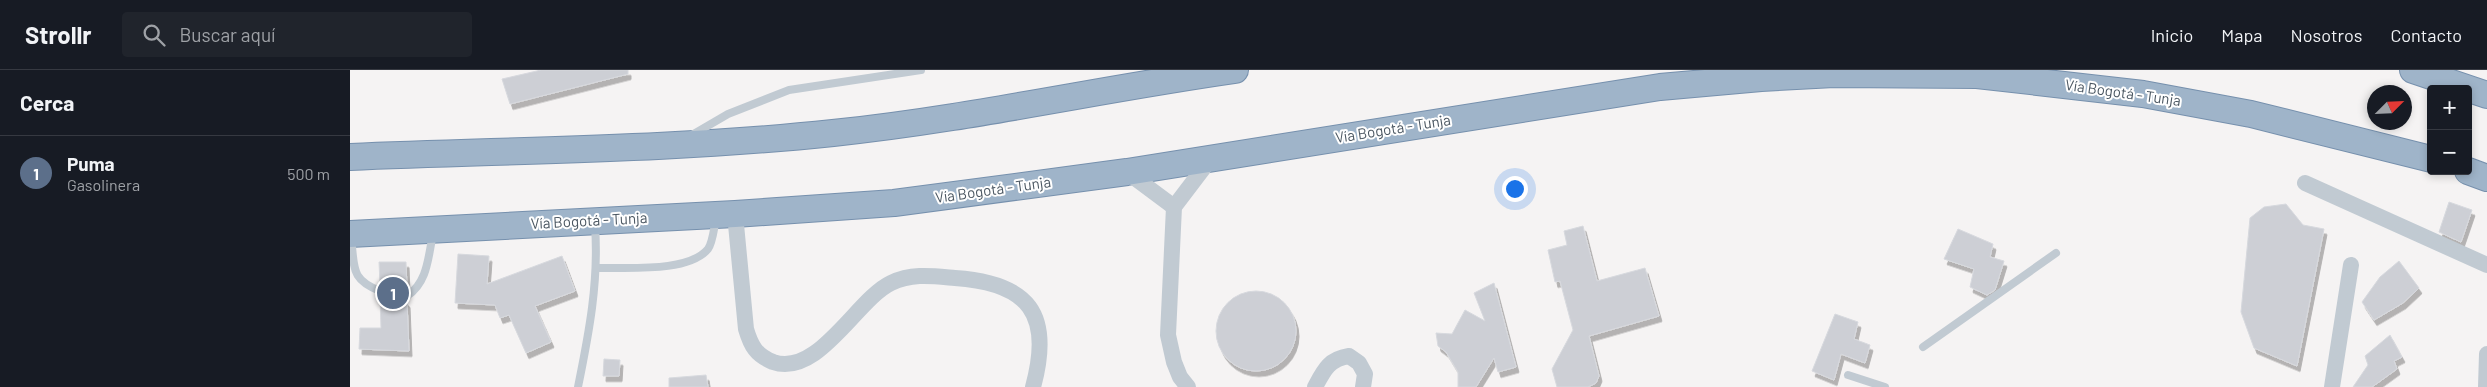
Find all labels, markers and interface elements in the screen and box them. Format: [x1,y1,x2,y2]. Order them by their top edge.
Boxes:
search box [122,12,472,57]
text: Strollr [25,20,92,49]
icon: search [140,21,168,49]
text: Buscar aquí [180,23,275,46]
text: Inicio [2151,24,2193,46]
text: Mapa [2221,24,2263,46]
text: Nosotros [2291,24,2362,46]
text: Contacto [2390,24,2462,46]
street label: Vía Bogotá - Tunja [2064,75,2182,109]
north arrow [2367,85,2412,130]
map controls [2427,85,2472,175]
button: + [2427,85,2472,130]
text: Cerca [20,90,74,115]
street label: Vía Bogotá - Tunja [1334,110,1452,146]
button: − [2427,130,2472,175]
text: Puma [67,152,115,175]
text: 1 [33,164,39,183]
text: 500 m [287,164,330,183]
street label: Vía Bogotá - Tunja [934,172,1052,206]
text: Gasolinera [67,175,140,194]
your location [1502,176,1528,202]
street label: Vía Bogotá - Tunja [530,208,648,232]
pin: 1 [377,274,409,312]

